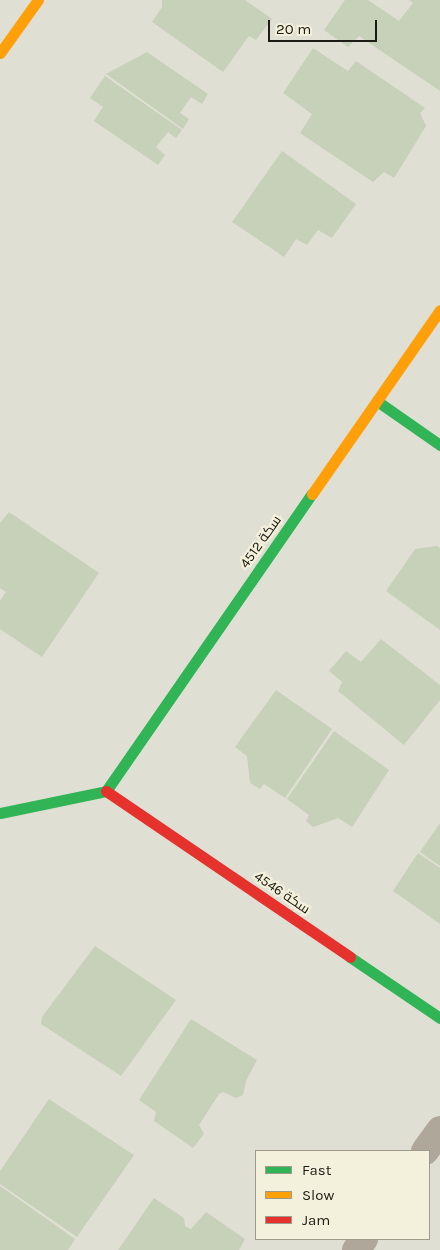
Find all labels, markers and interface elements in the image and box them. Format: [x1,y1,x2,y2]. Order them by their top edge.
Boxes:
scale bar [270,10,379,42]
text: 20 m [276,20,311,38]
street label: سكة 4512 [237,512,285,572]
street label: سكة 4546 [251,868,313,918]
legend [255,1150,430,1240]
text: Fast [302,1161,331,1179]
text: Slow [302,1186,334,1204]
text: Jam [302,1211,330,1229]

